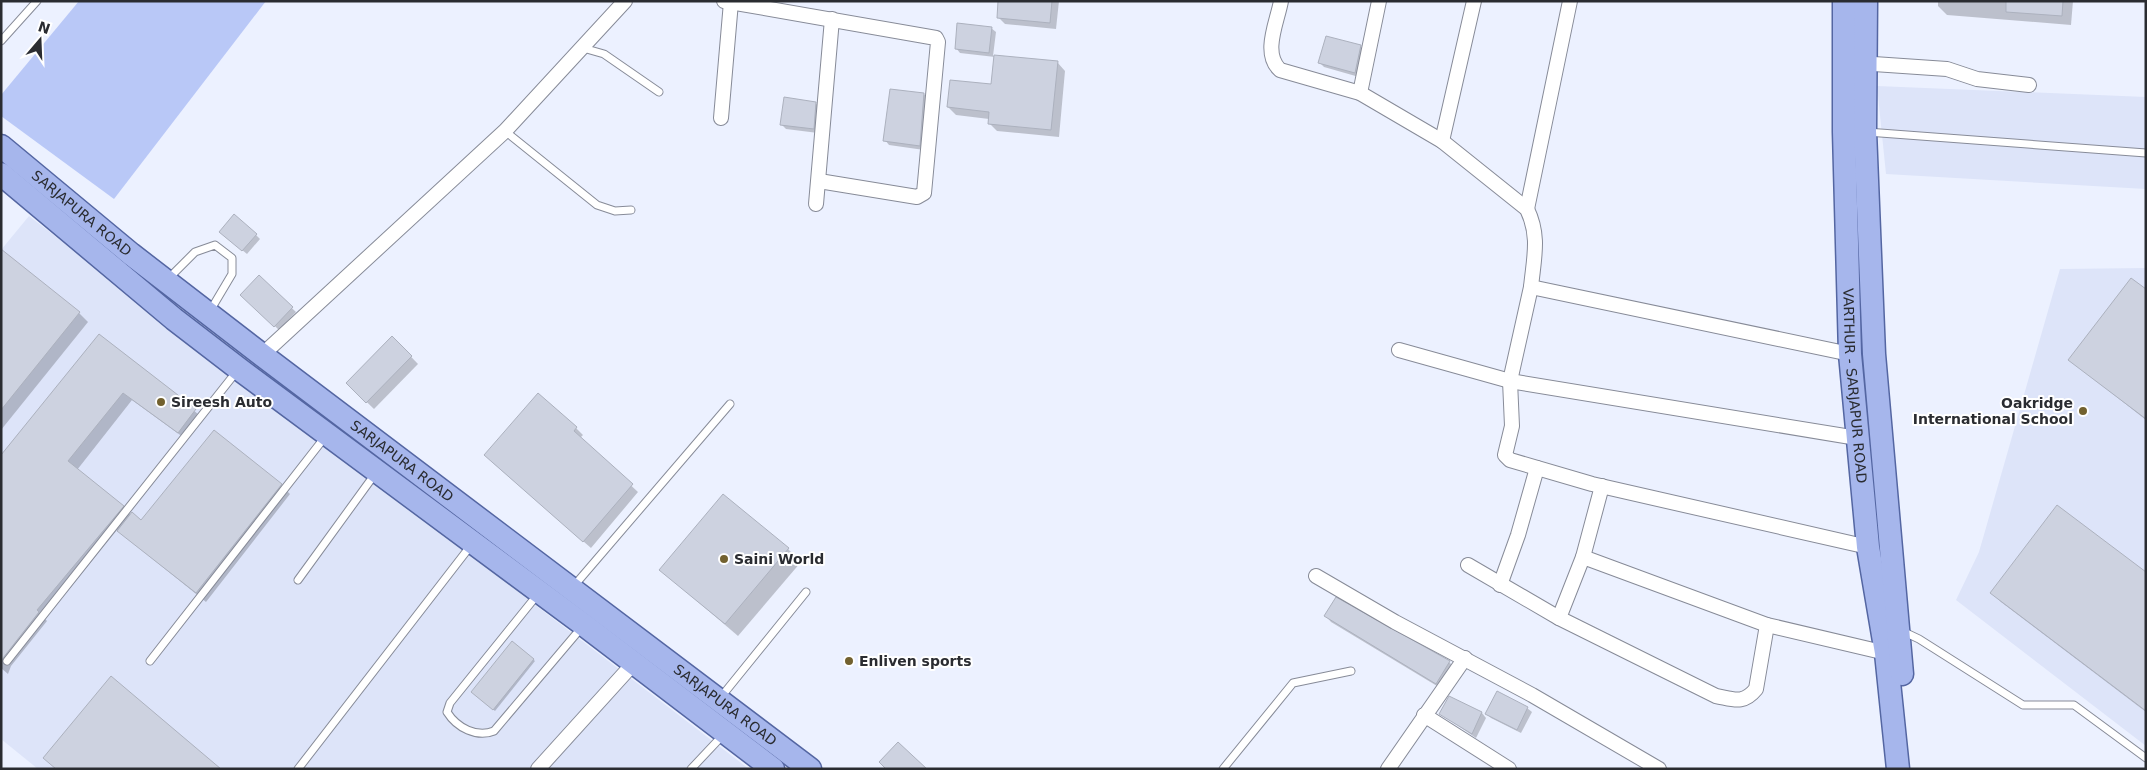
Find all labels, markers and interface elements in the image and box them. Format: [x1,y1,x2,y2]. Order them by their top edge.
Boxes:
north arrow [15,15,65,65]
text: N [36,18,52,37]
street label: SARJAPURA ROAD [29,167,135,259]
street label: VARTHUR - SARJAPUR ROAD [1840,288,1870,484]
place label: Sireesh Auto [171,394,272,410]
place label: Oakridge International School [1913,395,2073,427]
marker: Sireesh Auto [155,396,167,408]
marker: Oakridge International School [2077,405,2089,417]
street label: SARJAPURA ROAD [348,417,457,505]
place label: Saini World [734,551,824,567]
marker: Saini World [718,553,730,565]
place label: Enliven sports [859,653,972,669]
marker: Enliven sports [843,655,855,667]
street label: SARJAPURA ROAD [671,661,780,749]

